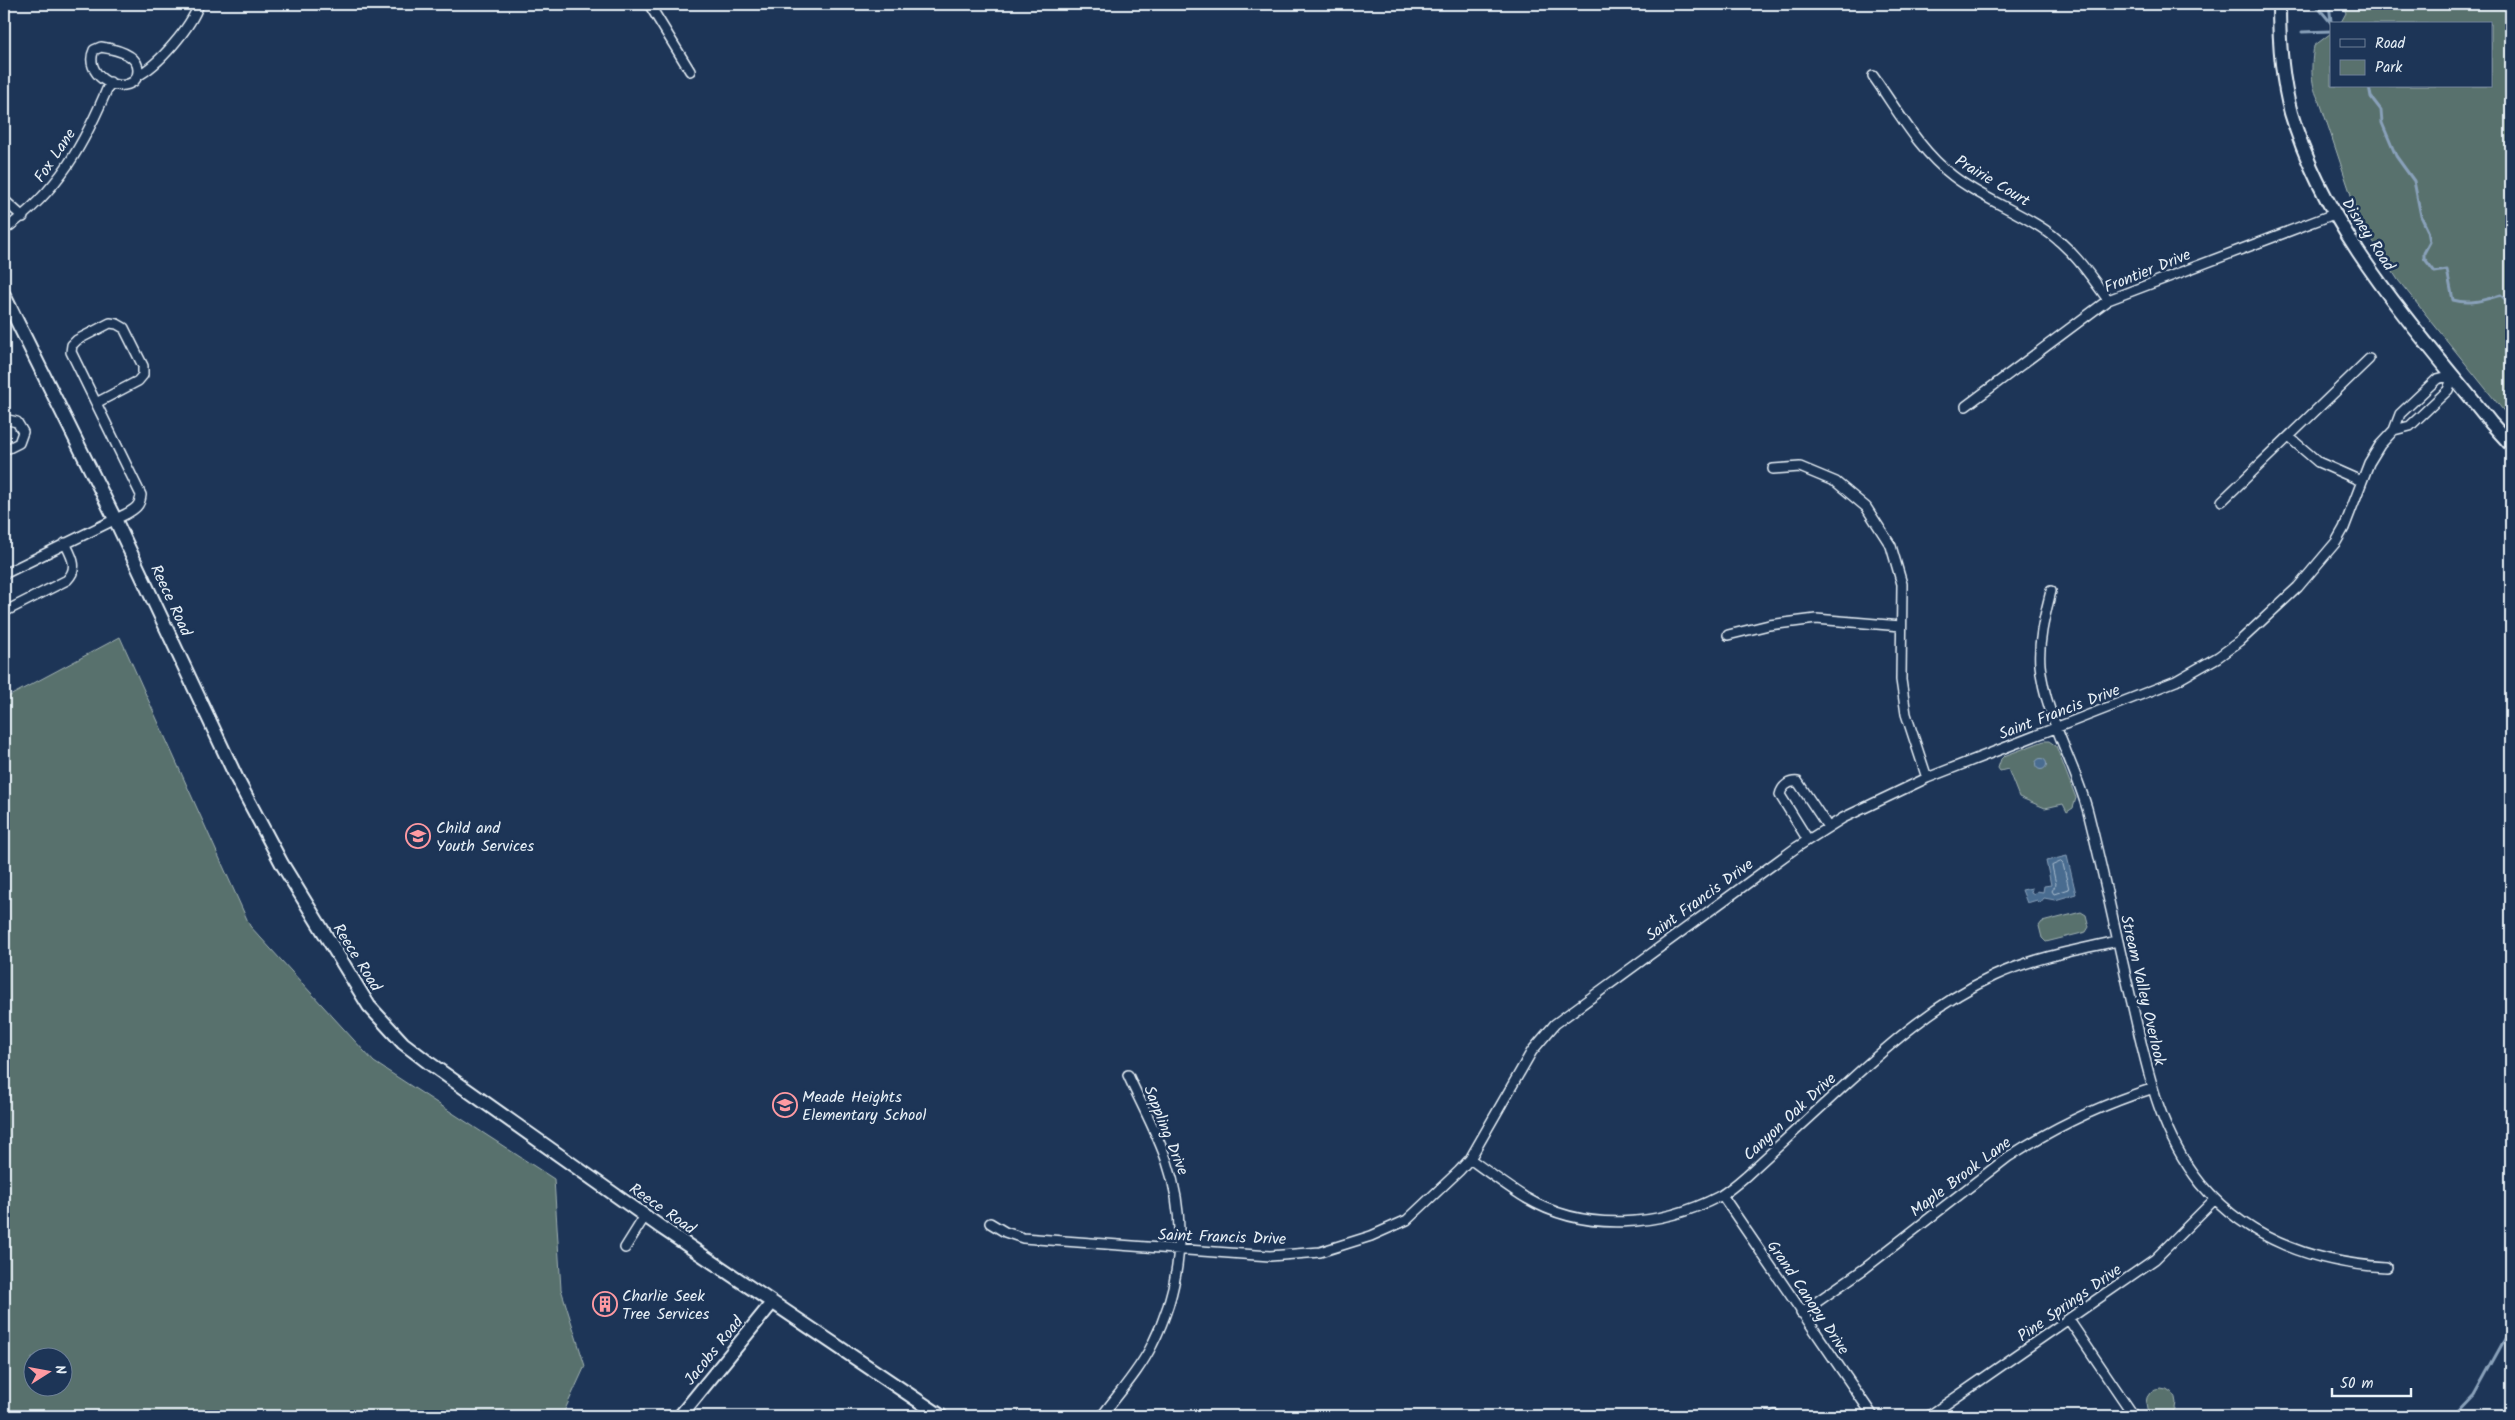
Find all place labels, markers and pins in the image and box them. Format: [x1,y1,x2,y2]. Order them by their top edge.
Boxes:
place label: Child and Youth Services [436,816,534,859]
school or university icon: Child and Youth Services [405,823,431,849]
place label: Meade Heights Elementary School [802,1085,927,1128]
school or university icon: Meade Heights Elementary School [772,1092,798,1118]
place label: Charlie Seek Tree Services [622,1284,710,1327]
building icon: Charlie Seek Tree Services [592,1291,618,1317]

